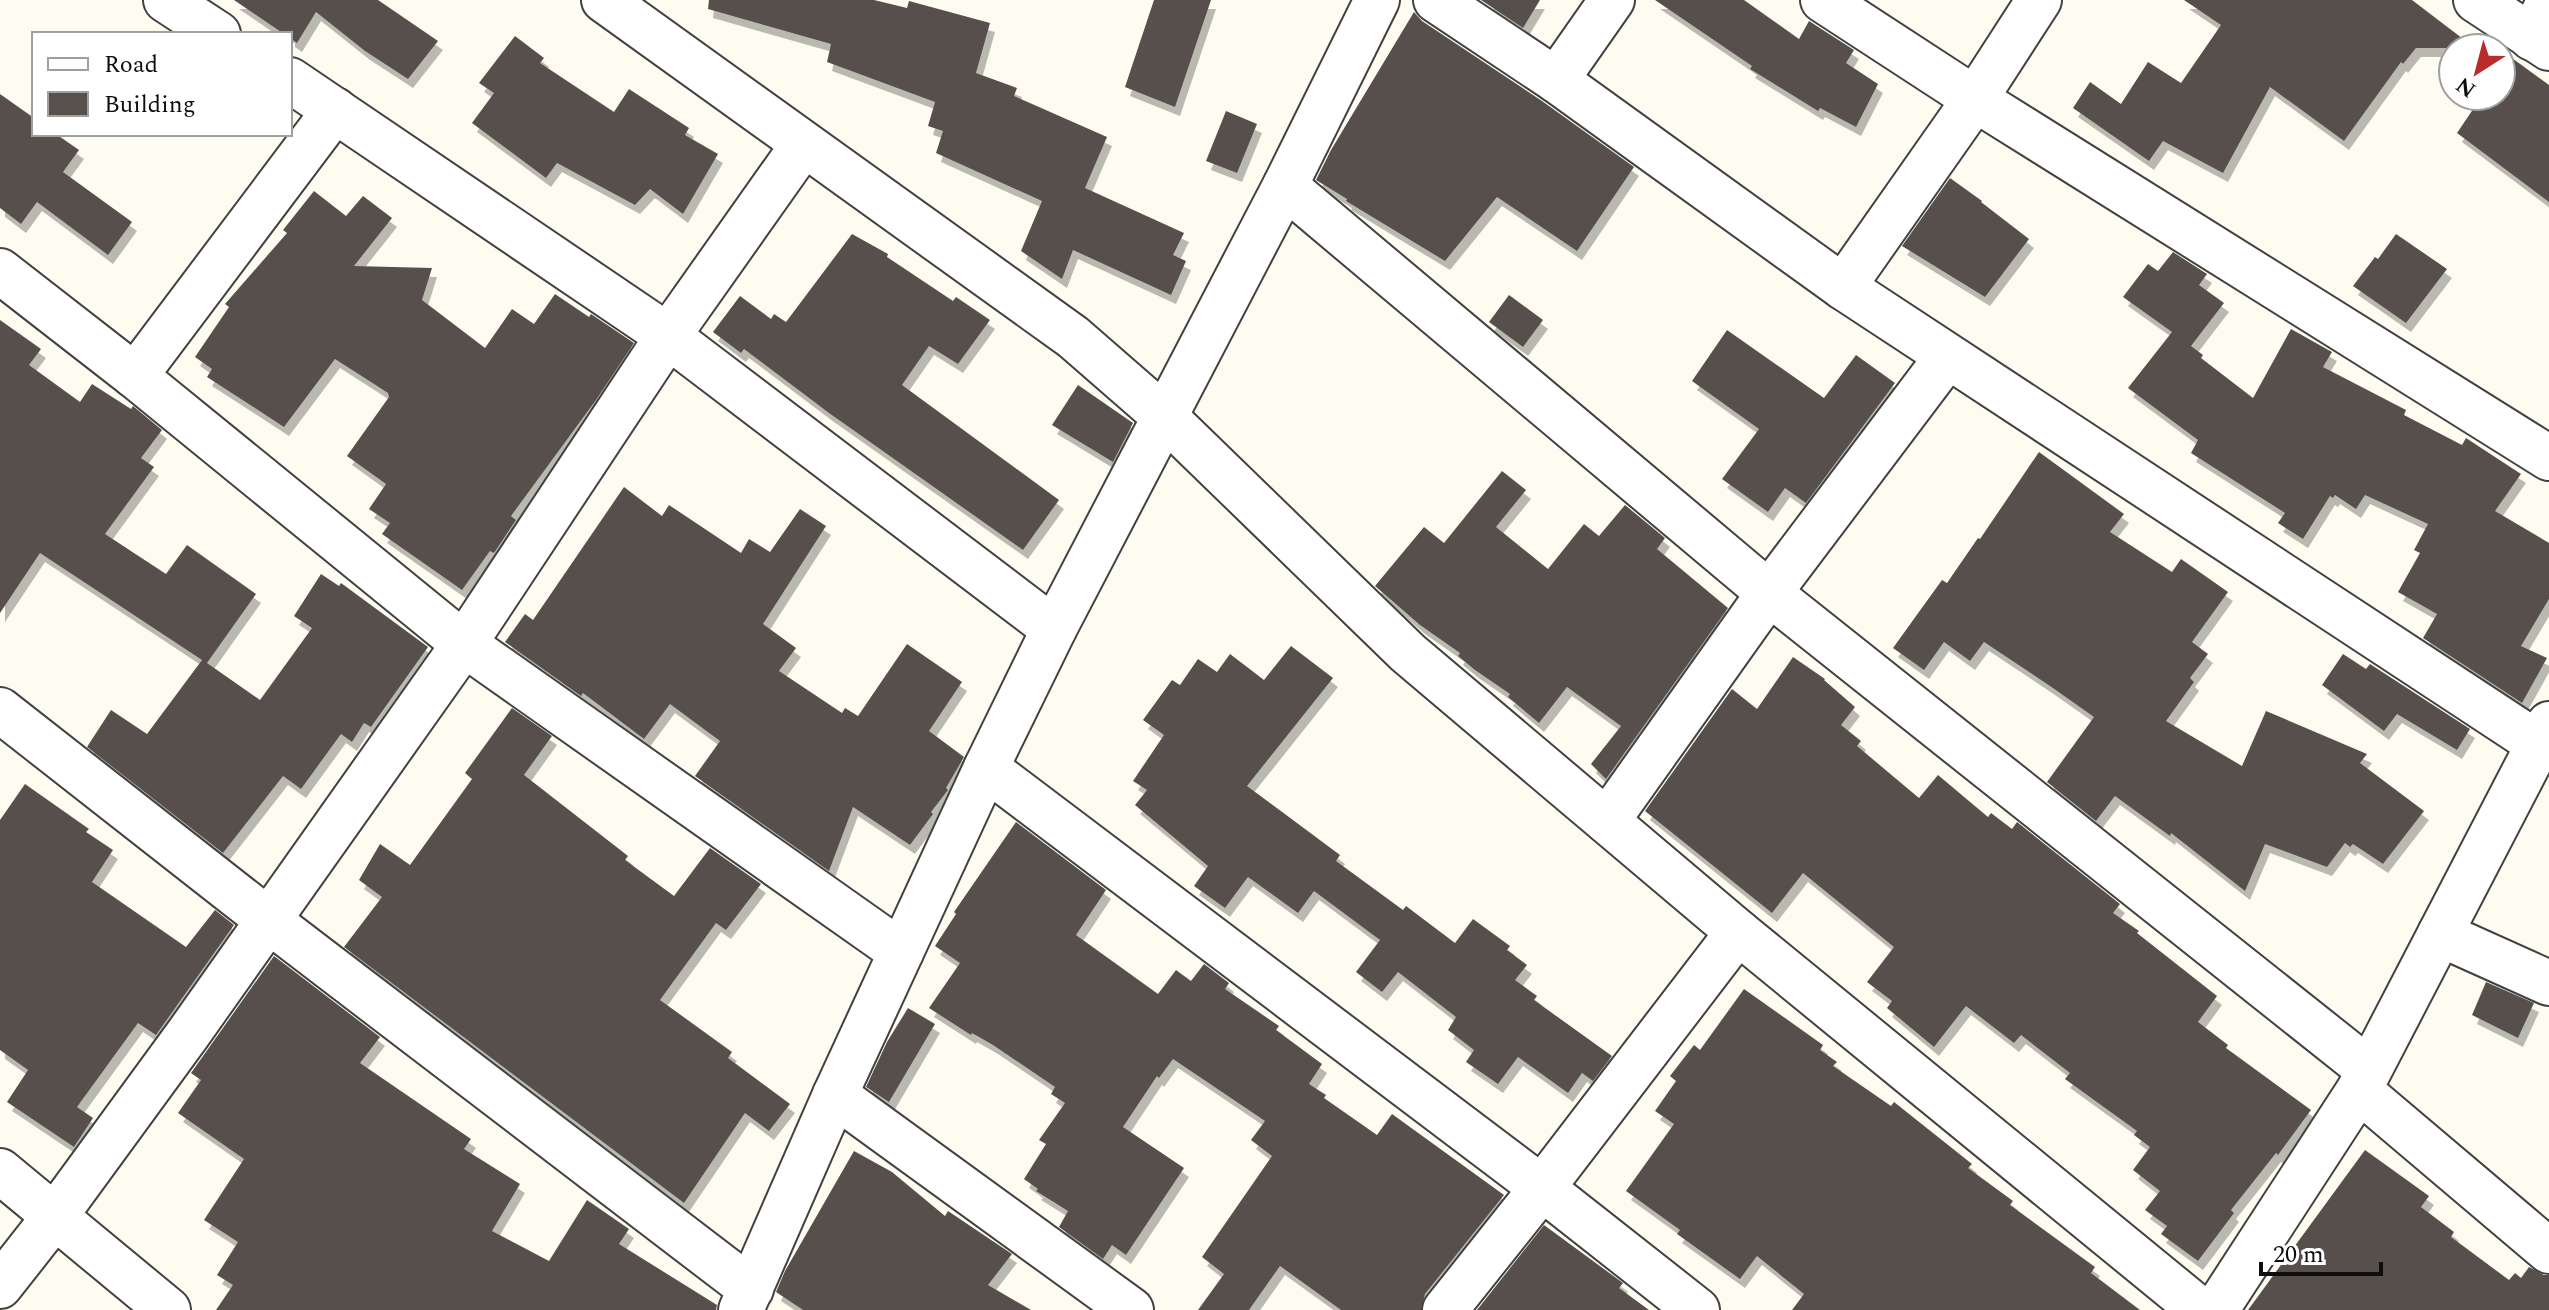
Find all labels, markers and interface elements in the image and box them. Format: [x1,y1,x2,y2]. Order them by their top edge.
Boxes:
legend [32,32,292,136]
north arrow [2437,32,2517,112]
text: Road [104,47,158,83]
text: N [2449,68,2483,106]
text: Building [104,87,196,123]
scale bar [2261,1226,2381,1276]
text: 20 m [2273,1237,2324,1273]

